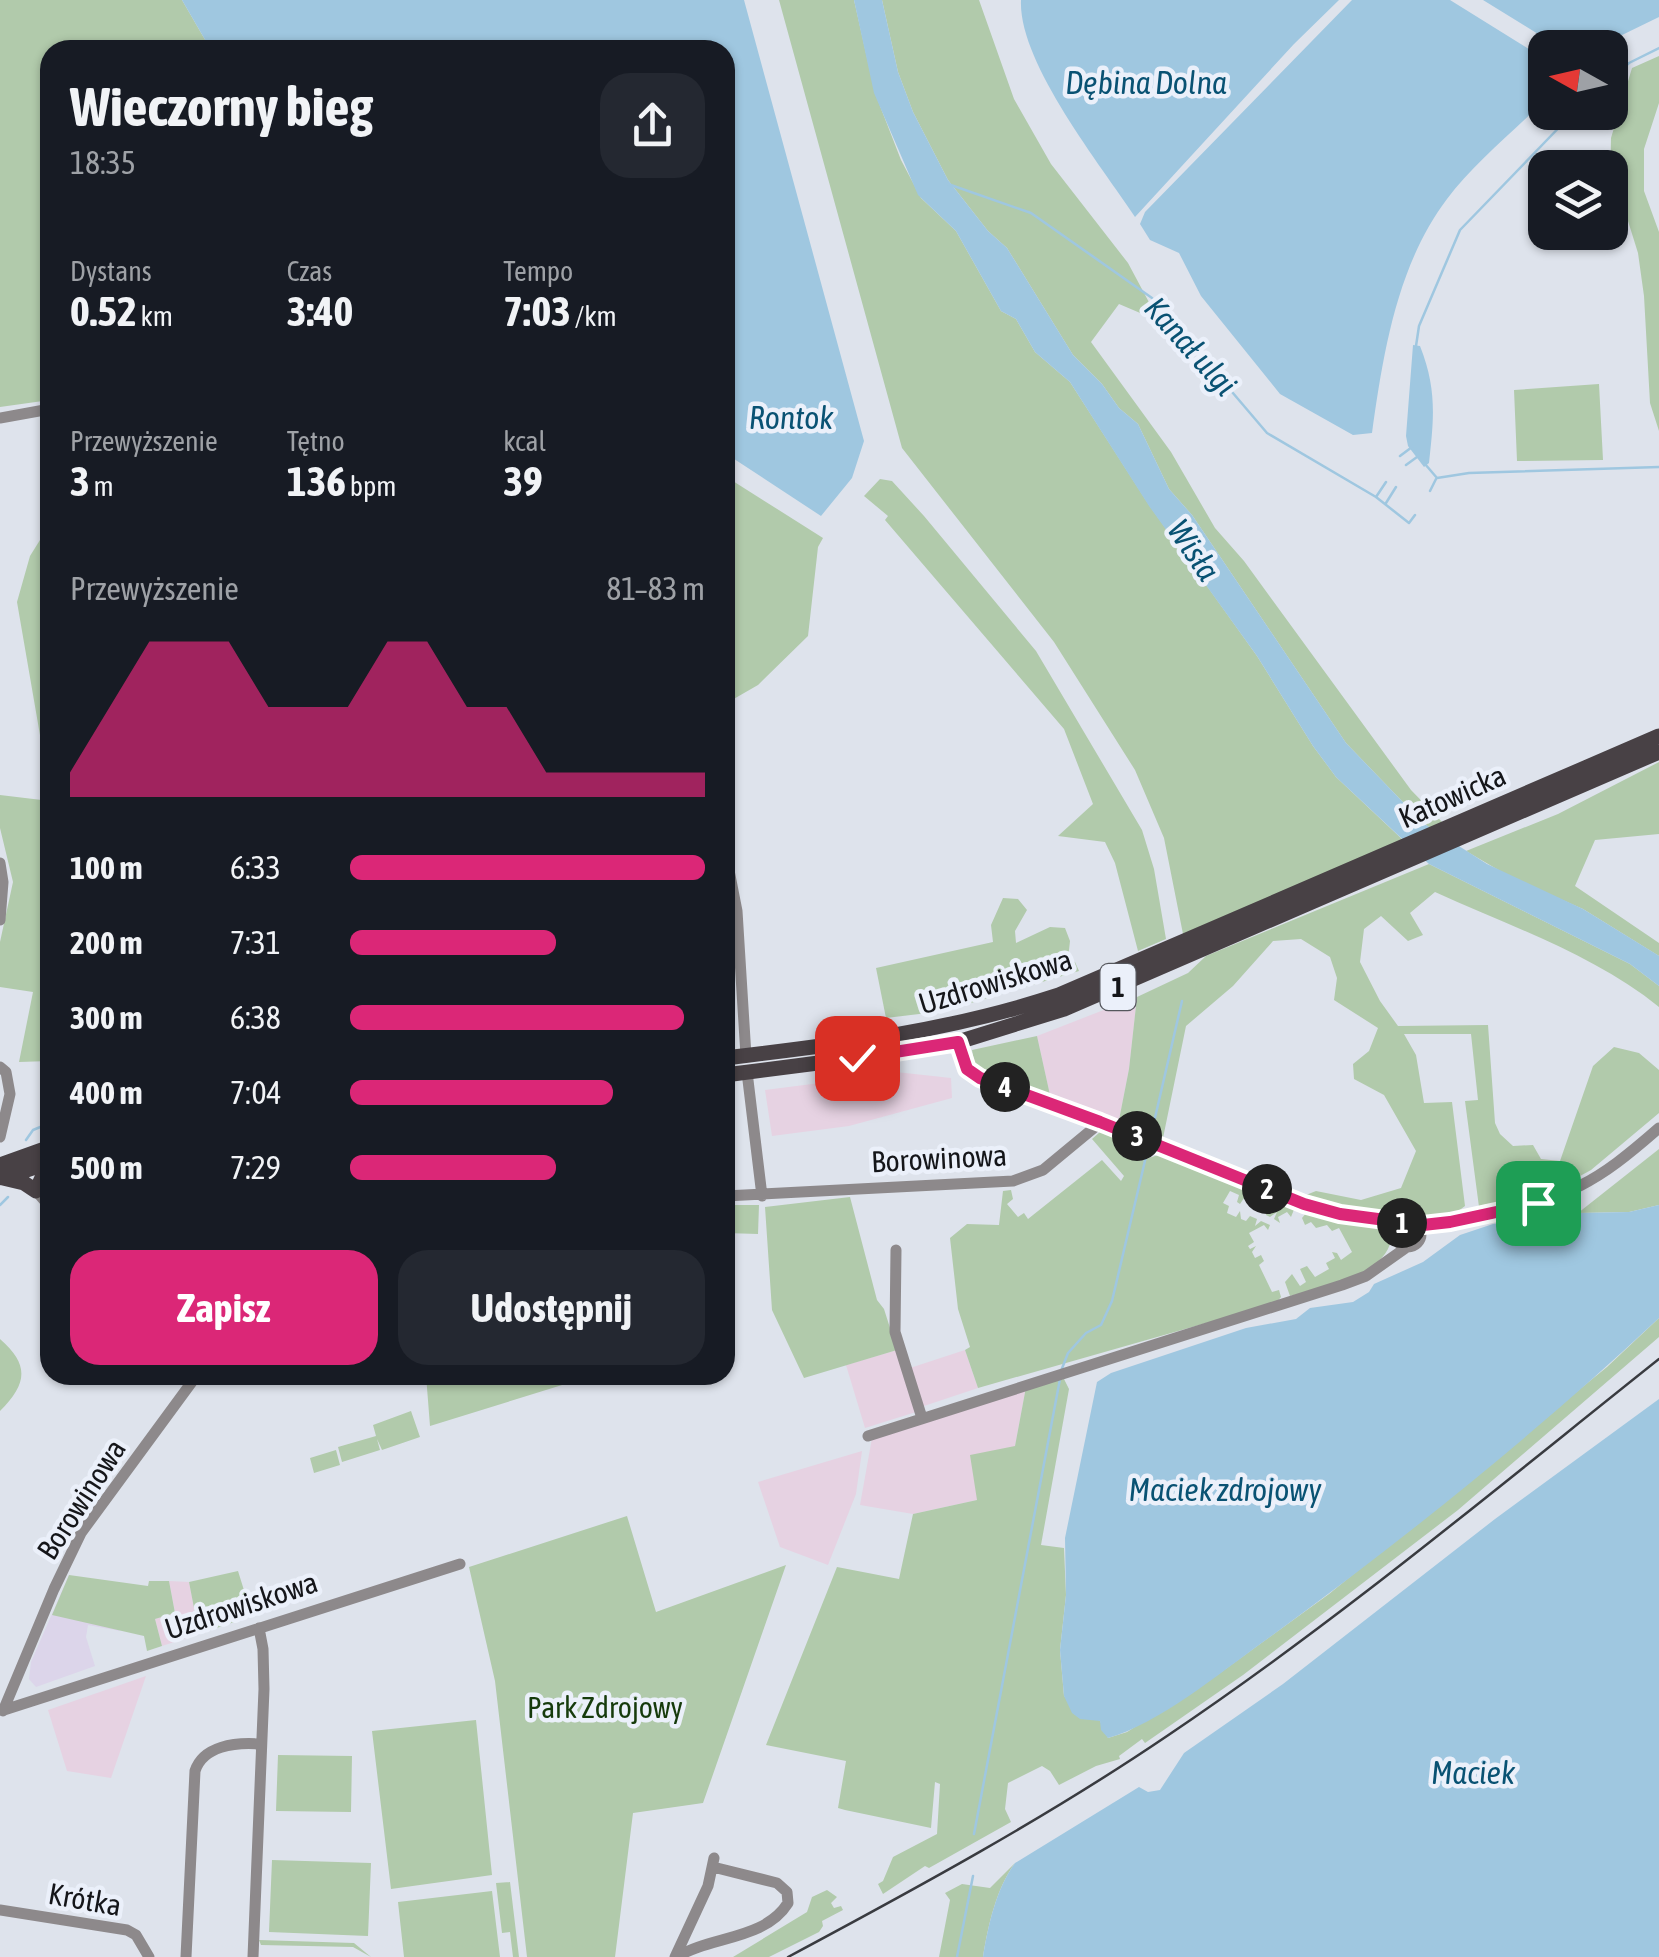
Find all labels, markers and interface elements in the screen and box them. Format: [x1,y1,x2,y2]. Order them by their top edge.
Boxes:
north arrow [1528,30,1628,130]
map controls [1528,30,1628,250]
water label: Dębina Dolna [1065,64,1227,101]
button: share [600,73,705,178]
text: Wieczorny bieg [70,75,373,138]
text: 18:35 [70,144,136,181]
button: layers [1528,150,1628,250]
text: Dystans [70,255,152,287]
text: Czas [287,255,332,287]
text: Tempo [503,255,573,287]
text: 0.52 [70,287,137,335]
text: 3:40 [287,287,353,335]
text: 7:03 [503,287,571,335]
water label: Kanał ulgi [1137,289,1245,403]
text: km [137,300,173,332]
text: /km [571,300,617,332]
water label: Rontok [749,399,834,436]
text: Przewyższenie [70,425,218,457]
text: Tętno [287,425,345,457]
text: kcal [503,425,546,457]
text: 3 [70,457,90,505]
text: 136 [287,457,346,505]
text: 39 [503,457,543,505]
text: m [90,470,114,502]
text: bpm [346,470,396,502]
water label: Wisła [1161,513,1228,587]
text: Przewyższenie [70,570,239,607]
text: 81–83 m [606,570,705,607]
street label: Katowicka [1393,757,1511,835]
text: 100 m [70,849,143,886]
text: 6:33 [230,849,281,886]
text: 200 m [70,924,143,961]
text: 7:31 [230,924,281,961]
street label: Uzdrowiskowa [914,942,1076,1020]
road number: 1 [1100,964,1136,1010]
text: 300 m [70,999,143,1036]
text: 6:38 [230,999,281,1036]
pin [815,1016,900,1101]
icon: check [830,1031,885,1086]
pin: 4 [980,1062,1030,1112]
text: 4 [998,1071,1012,1103]
text: 400 m [70,1074,143,1111]
text: 7:04 [230,1074,281,1111]
pin: 3 [1112,1111,1162,1161]
text: 3 [1130,1120,1144,1152]
street label: Borowinowa [870,1137,1008,1179]
text: 500 m [70,1149,143,1186]
text: 7:29 [230,1149,281,1186]
pin [1496,1161,1581,1246]
pin: 2 [1242,1164,1292,1214]
text: 2 [1260,1173,1274,1205]
icon: arrive [1511,1176,1566,1231]
pin: 1 [1377,1198,1427,1248]
text: 1 [1395,1207,1409,1239]
button: Zapisz [70,1250,378,1365]
button: Udostępnij [398,1250,705,1365]
street label: Borowinowa [30,1433,132,1565]
water label: Maciek zdrojowy [1129,1471,1322,1508]
street label: Uzdrowiskowa [160,1564,322,1646]
park label: Park Zdrojowy [527,1690,683,1724]
water label: Maciek [1431,1754,1516,1791]
street label: Krótka [46,1876,124,1922]

